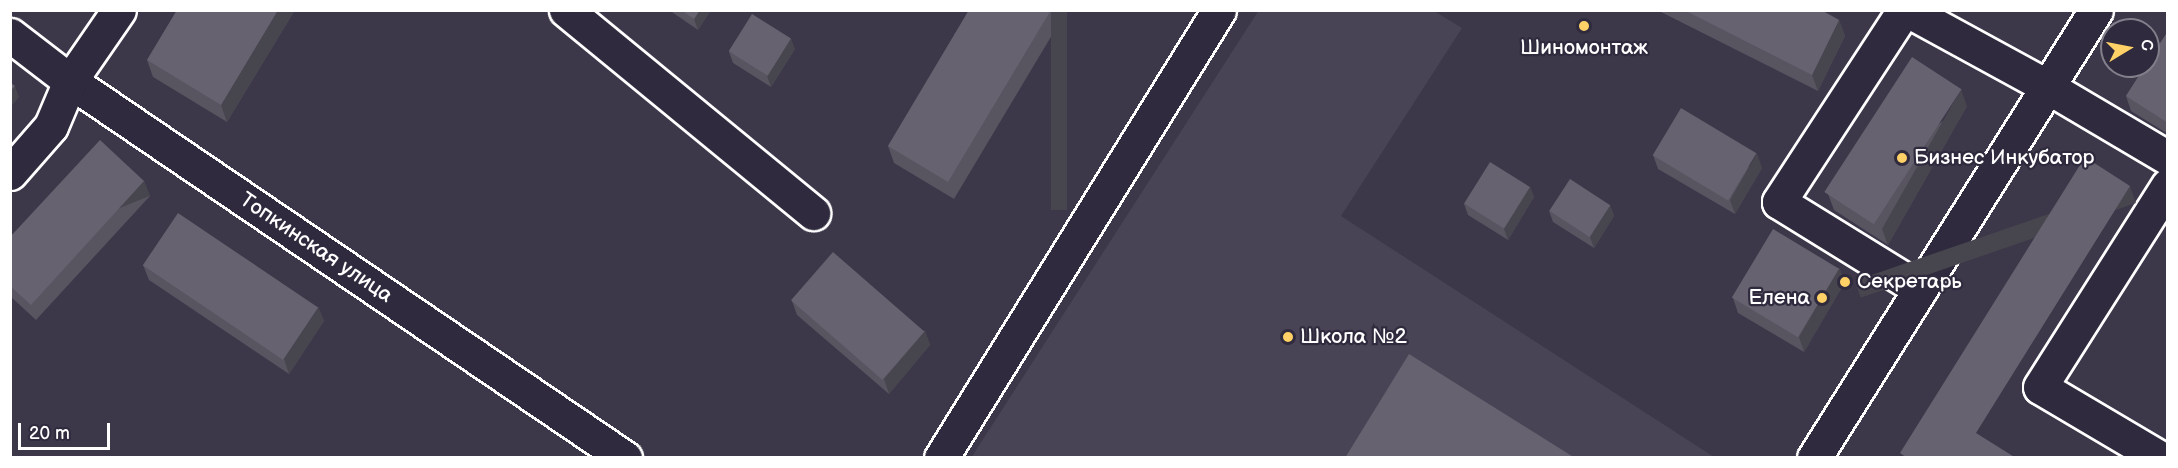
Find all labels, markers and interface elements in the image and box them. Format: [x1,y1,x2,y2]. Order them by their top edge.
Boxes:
north arrow [2100,18,2160,78]
marker: Шиномонтаж [1577,19,1591,33]
place label: Шиномонтаж [1520,35,1648,61]
text: С [2136,38,2157,52]
place label: Бизнес Инкубатор [1914,145,2094,171]
marker: Бизнес Инкубатор [1895,151,1909,165]
street label: Топкинская улица [235,187,397,309]
place label: Секретарь [1857,269,1962,295]
marker: Секретарь [1838,275,1852,289]
place label: Елена [1748,285,1810,311]
marker: Елена [1815,291,1829,305]
place label: Школа №2 [1300,324,1407,350]
marker: Школа №2 [1281,330,1295,344]
scale bar [21,411,112,449]
text: 20 m [29,423,70,444]

